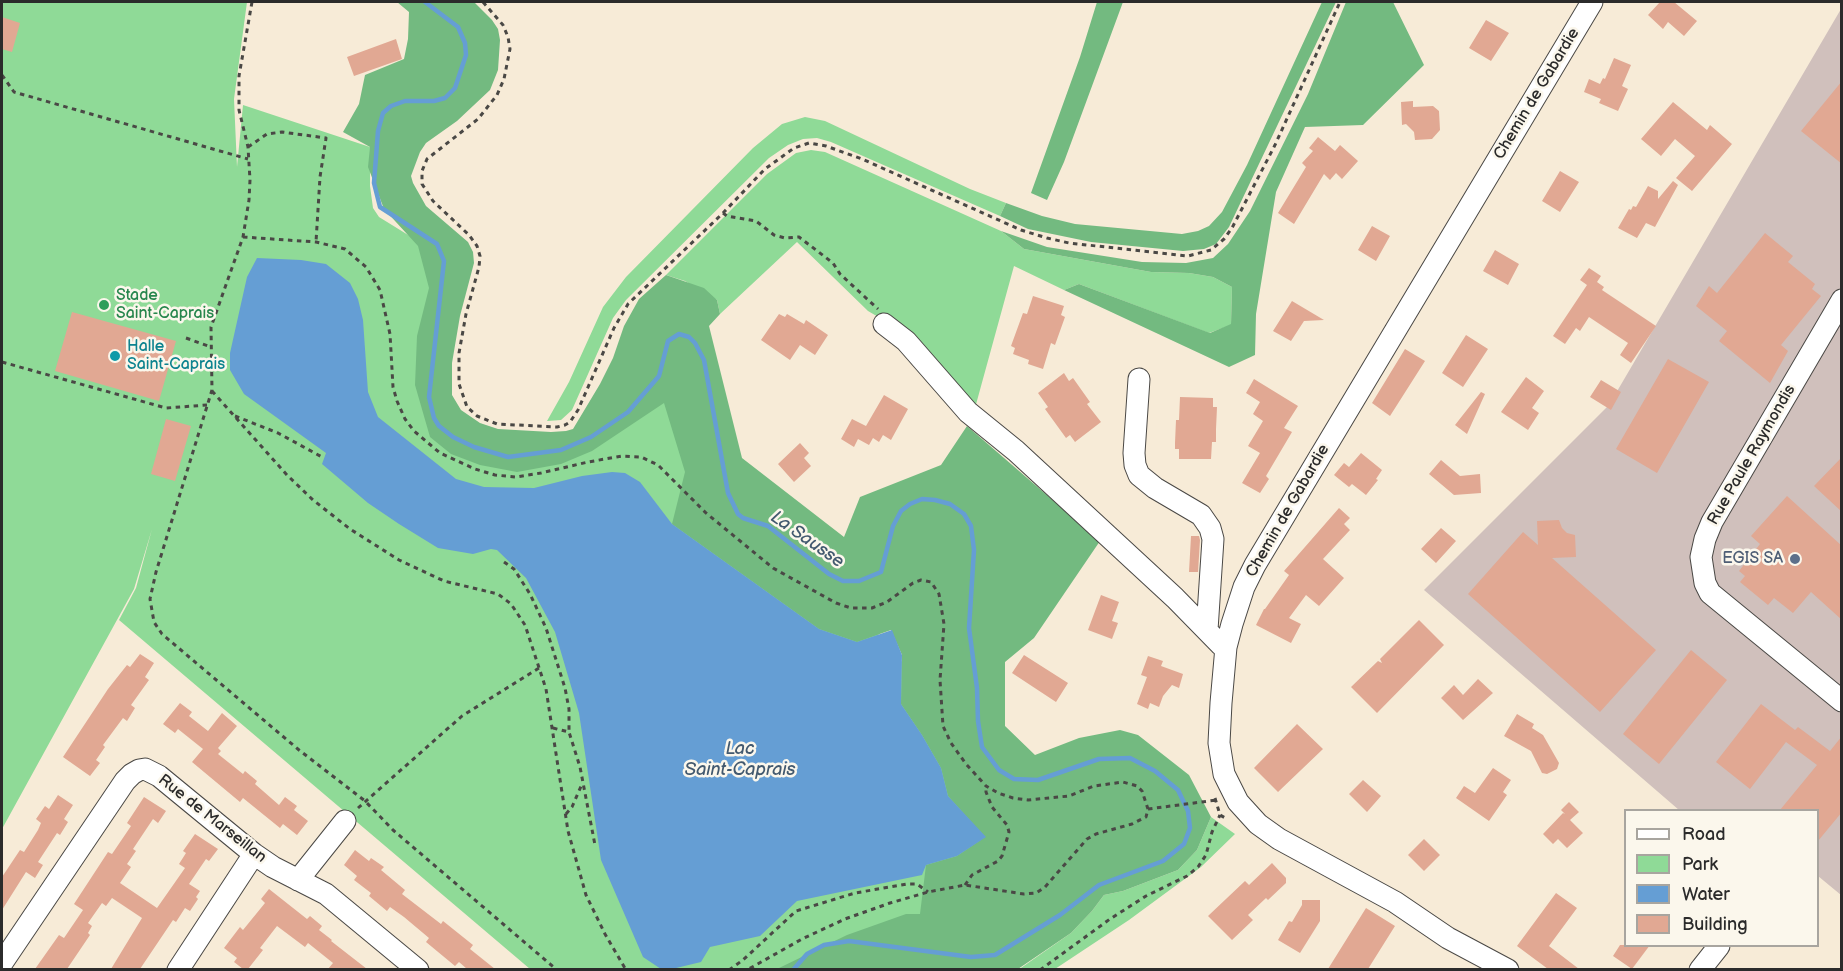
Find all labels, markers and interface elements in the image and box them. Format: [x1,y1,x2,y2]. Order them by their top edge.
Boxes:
street label: Chemin de Gabardie [1490,25,1584,163]
place label: Stade Saint-Caprais [116,286,214,324]
marker: Stade Saint-Caprais [97,298,111,312]
place label: Halle Saint-Caprais [127,337,225,375]
marker: Halle Saint-Caprais [108,349,122,363]
street label: Rue Paule Raymondis [1704,382,1800,528]
street label: Chemin de Gabardie [1242,441,1334,581]
water label: La Sausse [766,507,848,573]
place label: EGIS SA [1722,549,1783,569]
marker: EGIS SA [1788,552,1802,566]
water label: Lac Saint-Caprais [685,738,795,780]
street label: Rue de Marseillan [154,771,270,867]
legend [1624,809,1819,947]
text: Road [1682,824,1726,845]
text: Park [1682,854,1718,875]
text: Water [1682,884,1730,905]
text: Building [1682,914,1748,935]

